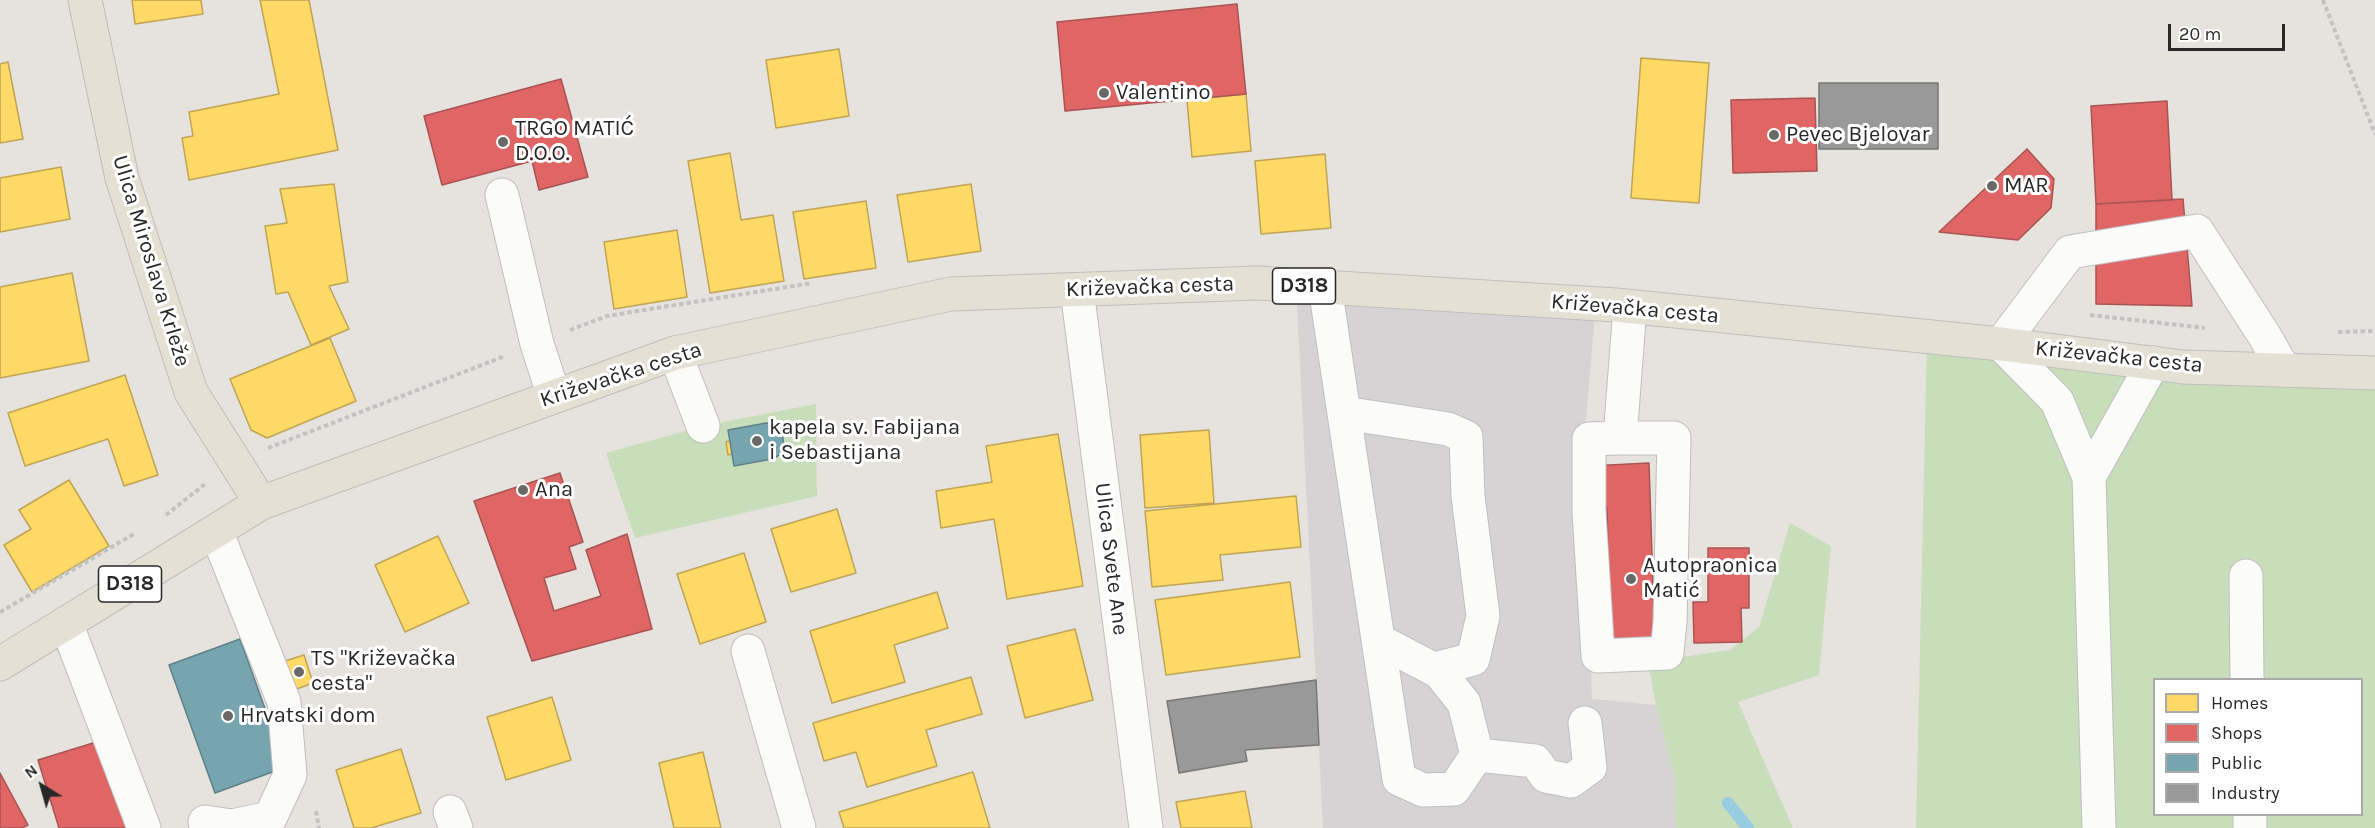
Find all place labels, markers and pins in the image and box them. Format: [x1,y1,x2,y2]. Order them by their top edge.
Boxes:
place label: Valentino [1116,80,1211,106]
marker: Valentino [1097,86,1111,100]
place label: TRGO MATIĆ D.O.O. [515,116,634,168]
place label: Pevec Bjelovar [1786,122,1930,148]
marker: Pevec Bjelovar [1767,128,1781,142]
marker: TRGO MATIĆ D.O.O. [496,135,510,149]
place label: MAR [2004,173,2049,199]
marker: MAR [1985,179,1999,193]
place label: kapela sv. Fabijana i Sebastijana [769,415,960,466]
marker: kapela sv. Fabijana i Sebastijana [750,434,764,448]
place label: Ana [535,477,573,503]
marker: Ana [516,483,530,497]
place label: Autopraonica Matić [1643,553,1777,604]
marker: Autopraonica Matić [1624,572,1638,586]
place label: TS "Križevačka cesta" [311,646,456,698]
marker: TS "Križevačka cesta" [292,665,306,679]
place label: Hrvatski dom [240,703,375,729]
marker: Hrvatski dom [221,709,235,723]

